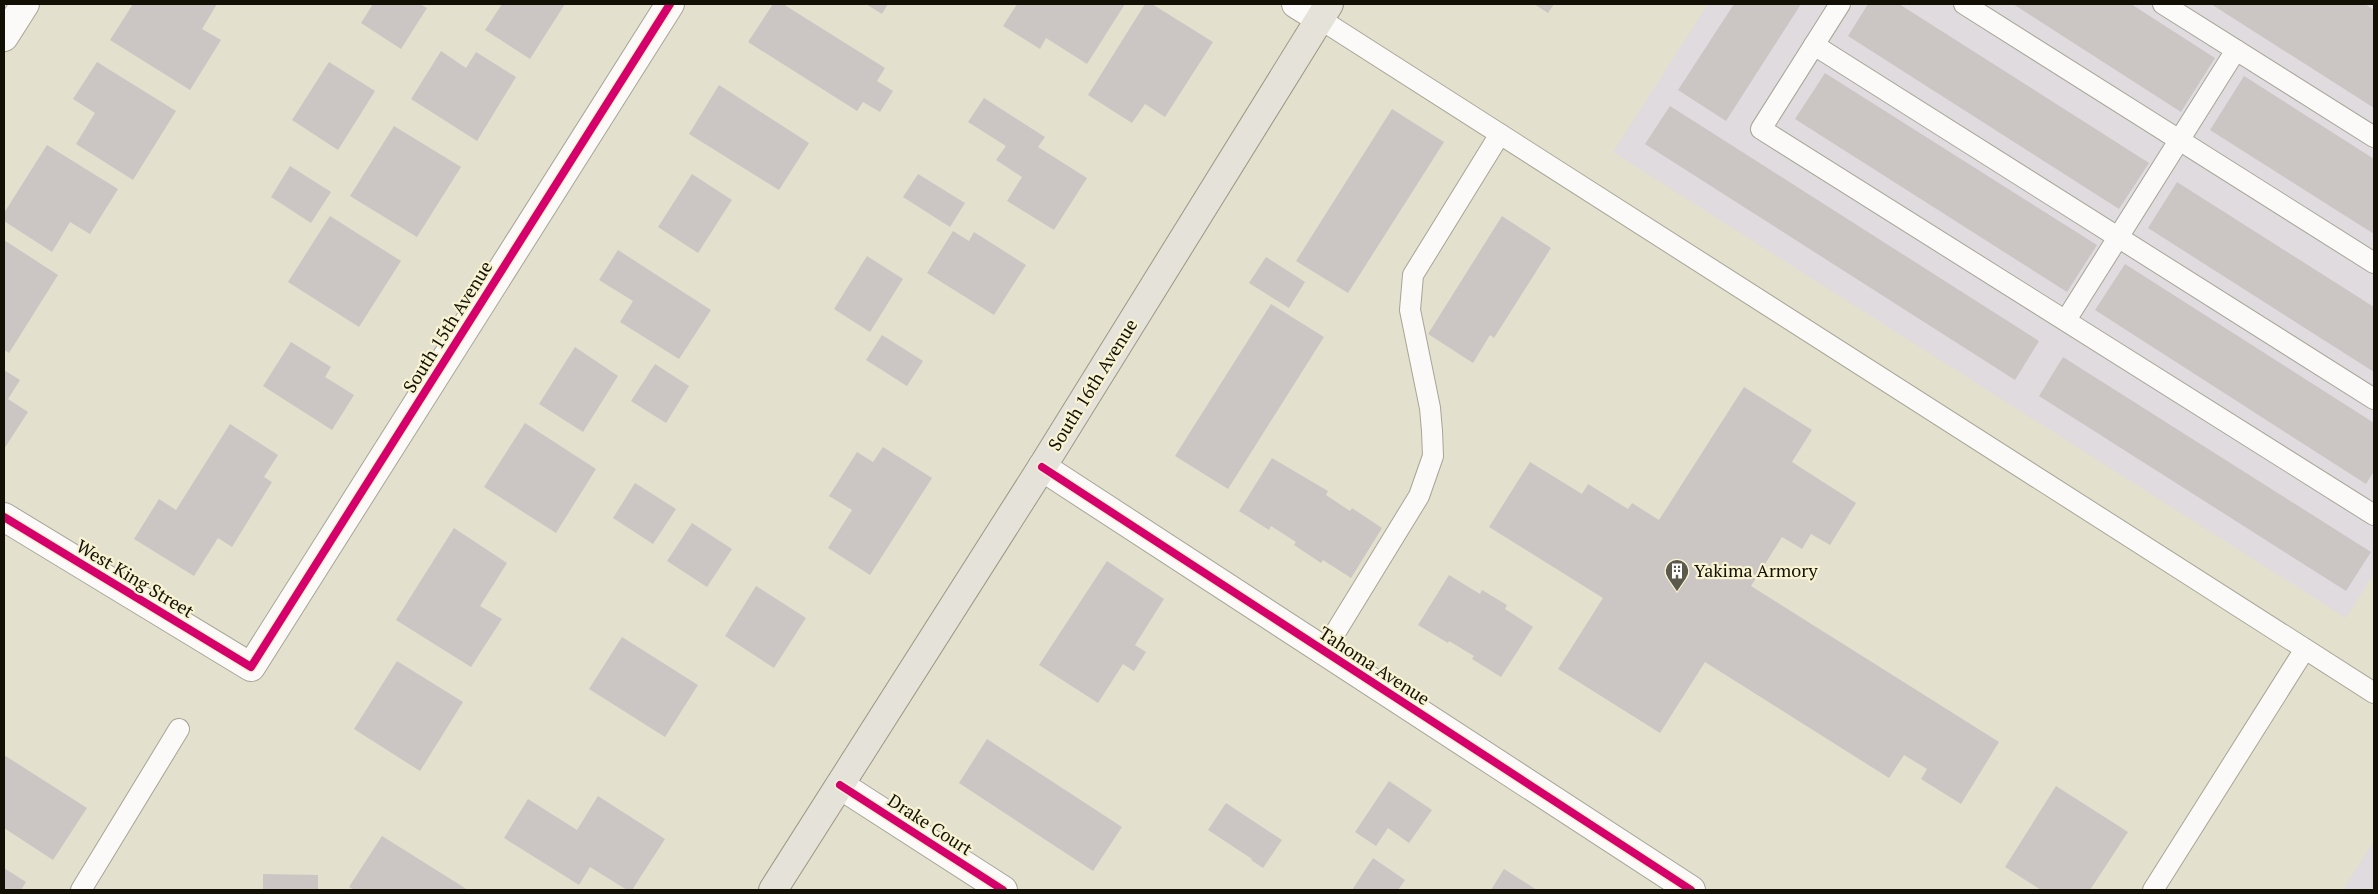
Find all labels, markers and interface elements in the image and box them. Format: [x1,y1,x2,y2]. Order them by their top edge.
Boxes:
street label: South 15th Avenue [397,256,497,397]
street label: South 16th Avenue [1042,314,1142,455]
street label: West King Street [72,534,199,623]
building icon: Yakima Armory [1664,558,1690,592]
place label: Yakima Armory [1694,558,1818,582]
street label: Tahoma Avenue [1314,620,1435,710]
street label: Drake Court [884,788,978,861]

